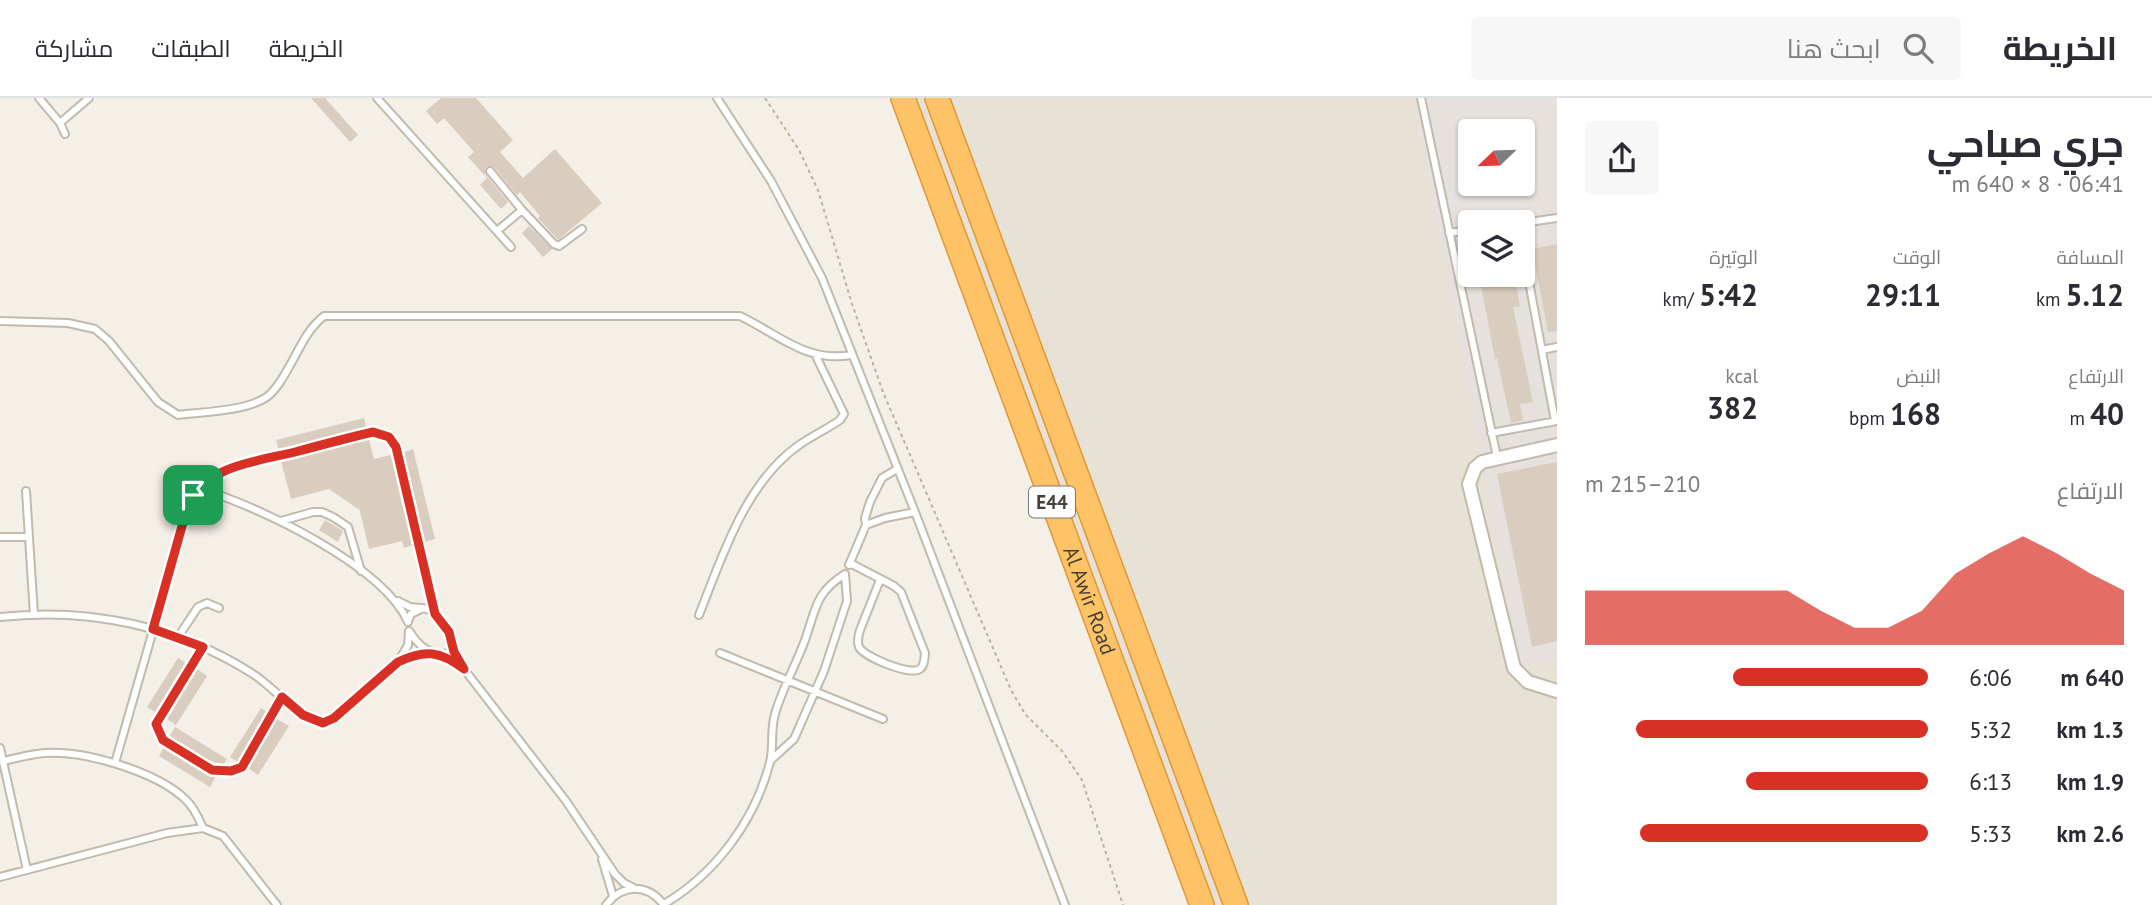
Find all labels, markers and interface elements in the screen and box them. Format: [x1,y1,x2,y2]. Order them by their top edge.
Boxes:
search box [1471,17,1961,80]
text: الخريطة [2003,26,2117,69]
icon: search [1899,29,1937,67]
text: ابحث هنا [1787,32,1881,65]
text: مشاركة [35,33,113,64]
text: الطبقات [151,33,231,64]
text: الخريطة [269,33,344,64]
text: جري صباحي [1927,118,2124,167]
north arrow [1458,119,1535,196]
map controls [1458,119,1535,287]
button: share [1585,121,1659,195]
text: 06:41 · 8 × 640 m [1951,169,2124,198]
button: layers [1458,210,1535,287]
text: الوتيرة [1709,245,1758,269]
text: الوقت [1893,245,1941,269]
text: المسافة [2056,245,2124,269]
text: 5:42 [1699,275,1758,314]
text: 29:11 [1865,275,1941,314]
text: 5.12 [2066,275,2124,314]
text: /km [1663,287,1699,311]
text: km [2036,287,2066,311]
text: kcal [1726,364,1758,388]
text: النبض [1896,364,1941,388]
text: الارتفاع [2068,364,2124,388]
text: 382 [1707,388,1758,427]
text: 168 [1890,394,1941,433]
text: 40 [2090,394,2124,433]
text: bpm [1849,406,1890,430]
text: m [2069,406,2090,430]
pin [163,465,223,525]
text: 210–215 m [1585,469,1700,498]
icon: arrive [174,476,212,514]
text: الارتفاع [2057,476,2124,505]
road number: E44 [1029,486,1075,518]
street label: Al Awir Road [1057,543,1122,658]
text: 6:06 [1969,663,2012,692]
text: 640 m [2061,663,2124,692]
text: 5:32 [1969,715,2012,744]
text: 1.3 km [2057,715,2124,744]
text: 6:13 [1969,767,2012,796]
text: 1.9 km [2057,767,2124,796]
text: 5:33 [1969,819,2012,848]
text: 2.6 km [2057,819,2124,848]

